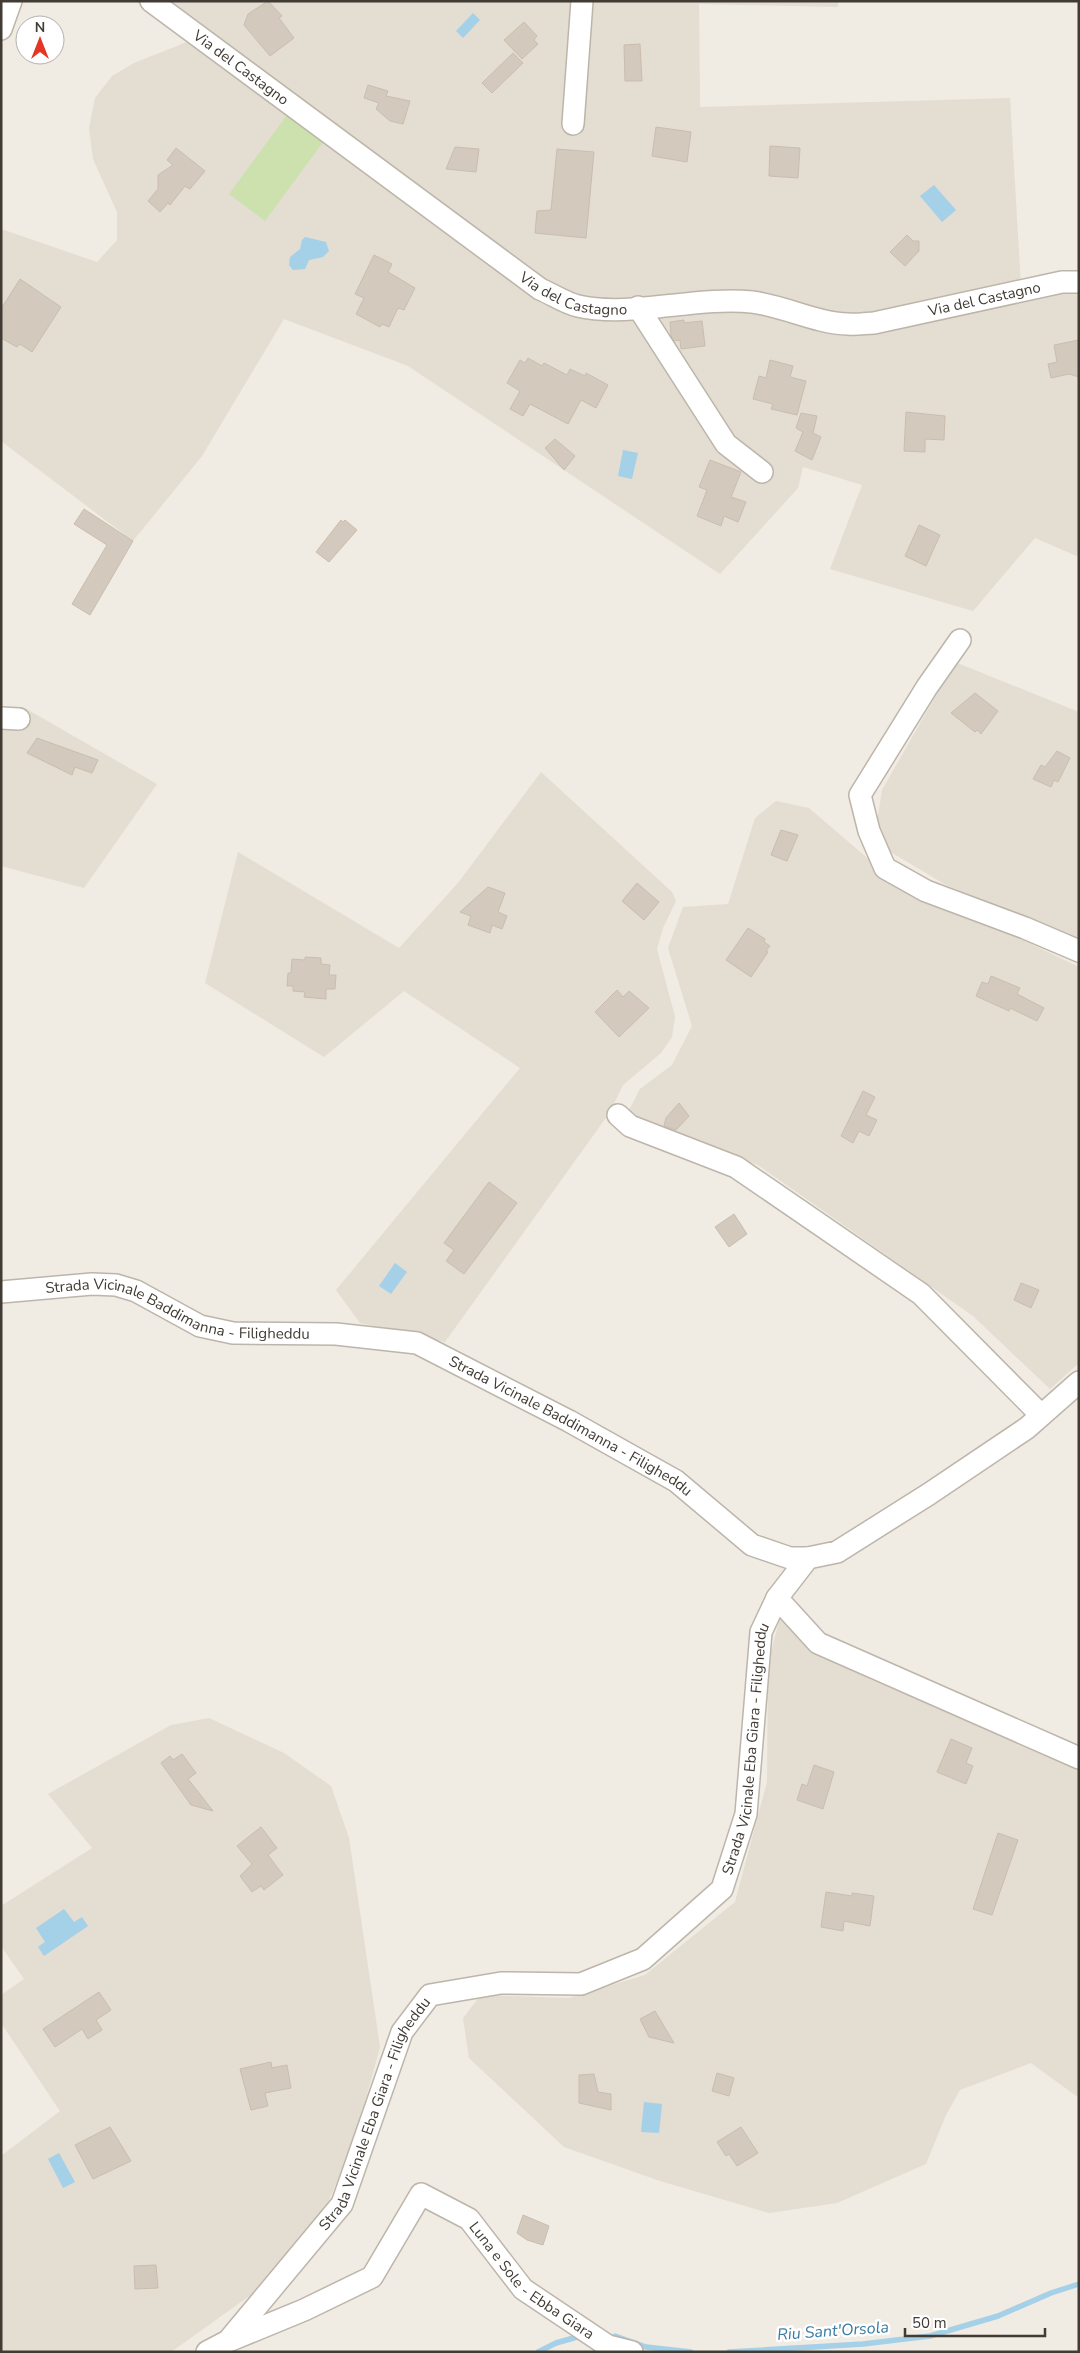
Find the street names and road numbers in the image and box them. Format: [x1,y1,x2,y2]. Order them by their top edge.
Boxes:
street label: Via del Castagno [188,25,293,110]
street label: Via del Castagno [515,267,628,320]
street label: Via del Castagno [925,277,1042,321]
street label: Strada Vicinale Baddimanna - Filigheddu [44,1274,310,1344]
street label: Strada Vicinale Baddimanna - Filigheddu [445,1351,697,1501]
street label: Strada Vicinale Eba Giara - Filigheddu [717,1619,774,1877]
street label: Strada Vicinale Eba Giara - Filigheddu [314,1993,435,2235]
street label: Luna e Sole - Ebba Giara [465,2218,598,2344]

